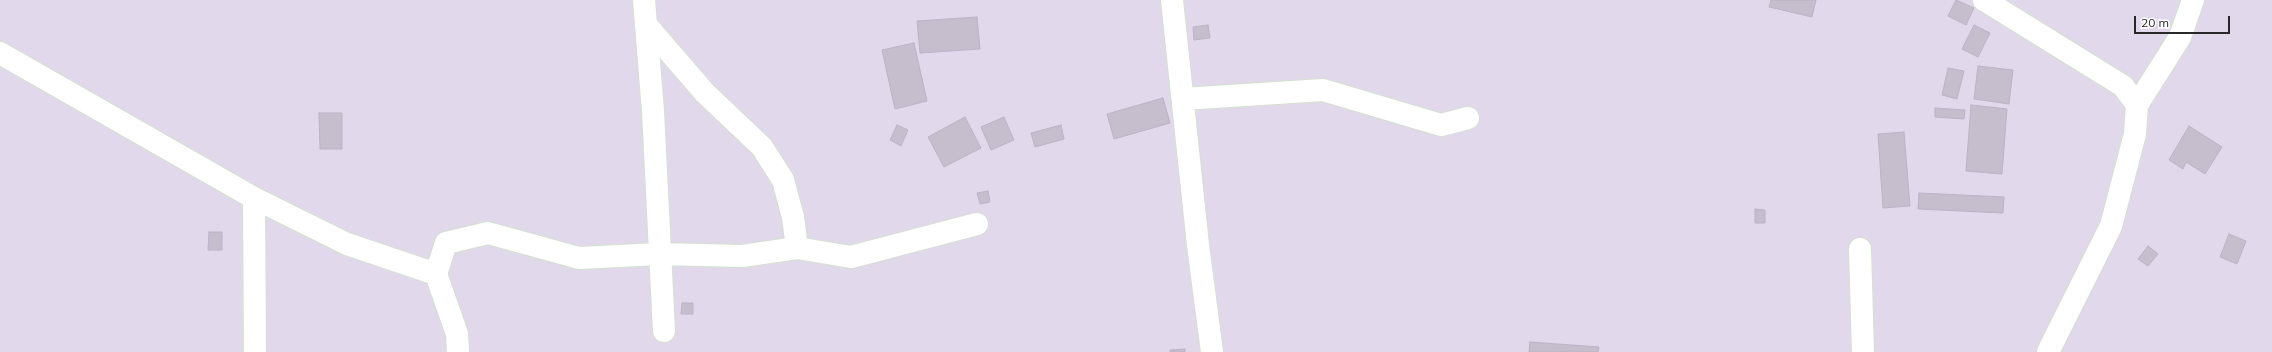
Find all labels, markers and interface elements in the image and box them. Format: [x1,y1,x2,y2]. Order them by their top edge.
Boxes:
scale bar [2136,8,2232,34]
text: 20 m [2141,15,2169,30]

